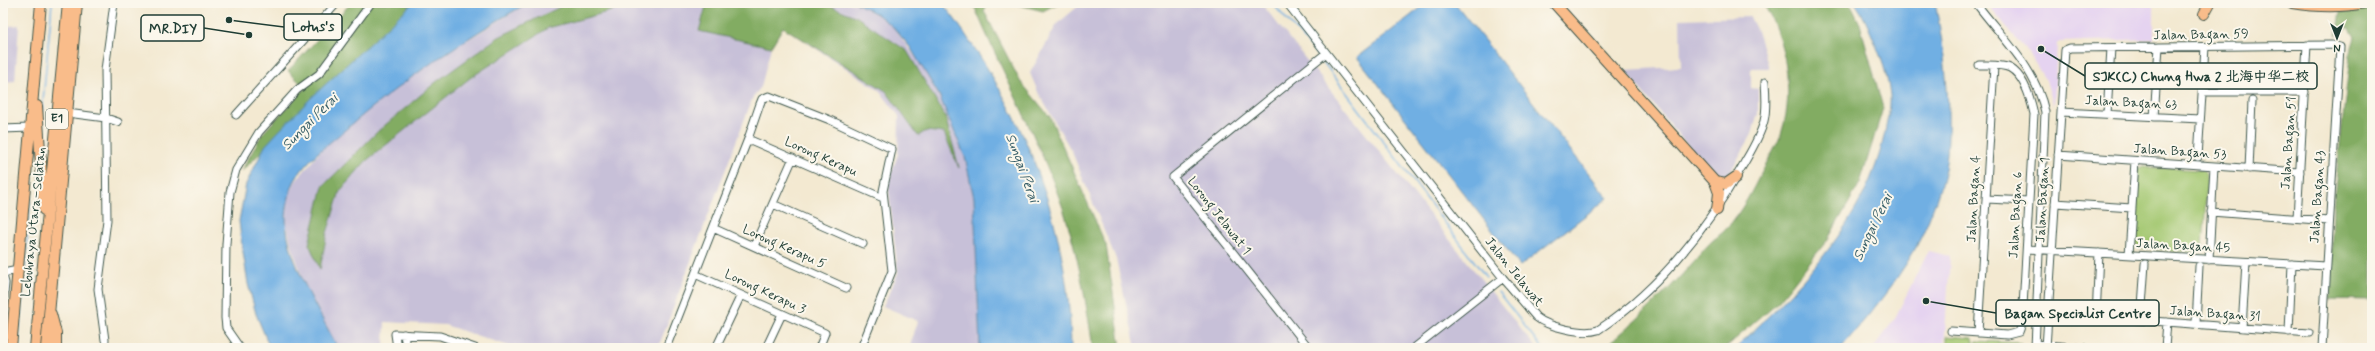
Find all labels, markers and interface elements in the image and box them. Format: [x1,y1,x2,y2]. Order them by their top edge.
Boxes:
callout: Lotus's [284,14,342,40]
callout: MR.DIY [141,15,204,41]
text: Lotus's [292,18,335,36]
north arrow [2317,18,2357,58]
text: MR.DIY [149,20,197,38]
street label: Jalan Bagan 59 [2153,26,2249,46]
text: N [2333,40,2341,54]
callout: SJK(C) Chung Hwa 2 北海中华二校 [2085,63,2317,89]
text: SJK(C) Chung Hwa 2 北海中华二校 [2093,68,2309,87]
water label: Sungai Perai [278,89,345,155]
street label: Jalan Bagan 63 [2084,92,2178,116]
street label: Jalan Bagan 51 [2277,96,2303,190]
road number: E1 [46,109,68,129]
water label: Sungai Perai [999,131,1043,207]
street label: Lorong Kerapu [781,133,860,183]
street label: Jalan Bagan 53 [2133,140,2228,166]
street label: Lebuhraya Utara–Selatan [18,146,50,298]
street label: Jalan Bagan 43 [2306,150,2332,244]
street label: Jalan Bagan 4 [1963,154,1987,243]
street label: Jalan Bagan 1 [2032,157,2056,243]
street label: Jalan Bagan 6 [2005,171,2029,259]
street label: Lorong Jelawat 1 [1182,174,1255,260]
water label: Sungai Perai [1849,189,1900,264]
street label: Lorong Kerapu 5 [739,221,829,275]
street label: Jalan Jelawat [1481,234,1547,311]
street label: Jalan Bagan 45 [2135,235,2231,259]
street label: Lorong Kerapu 3 [721,266,808,320]
callout: Bagan Specialist Centre [1996,300,2159,326]
street label: Jalan Bagan 31 [2169,302,2261,328]
text: Bagan Specialist Centre [2004,305,2152,326]

